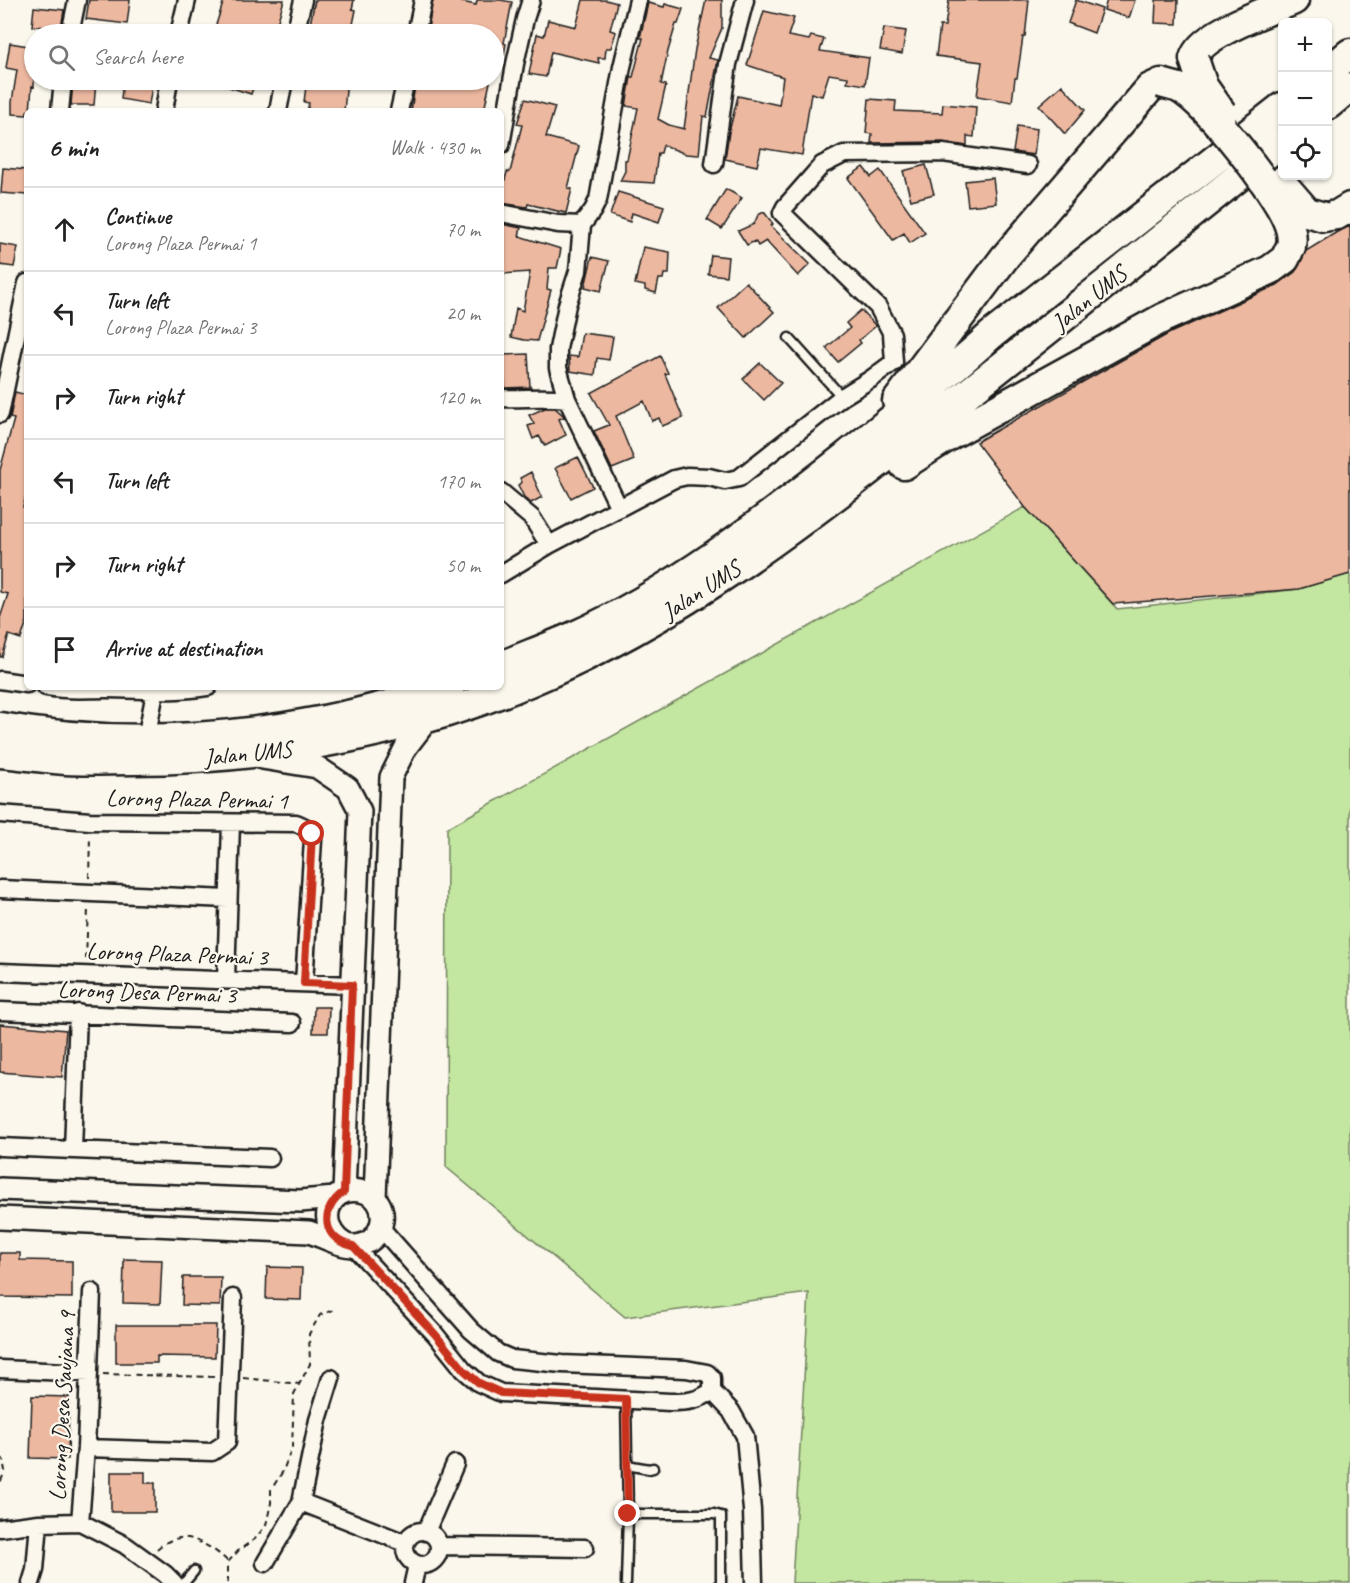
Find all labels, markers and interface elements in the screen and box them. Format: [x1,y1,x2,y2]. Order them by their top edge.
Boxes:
map controls [1278,18,1332,180]
button: + [1278,18,1332,72]
search box [24,24,504,90]
icon: search [45,41,78,74]
text: Search here [93,43,183,71]
button: − [1278,72,1332,126]
button: locate [1278,126,1332,180]
text: 6 min [48,131,98,164]
text: Walk · 430 m [390,135,480,160]
text: Continue [105,203,171,231]
icon: ahead [48,213,81,246]
text: 70 m [446,217,480,242]
text: Lorong Plaza Permai 1 [105,231,256,256]
street label: Jalan UMS [1045,257,1135,338]
text: Turn left [105,287,169,315]
icon: left [48,297,81,330]
text: 20 m [446,301,480,326]
text: Lorong Plaza Permai 3 [105,315,256,340]
icon: right [48,381,81,414]
text: Turn right [105,383,182,411]
text: 120 m [437,385,480,410]
icon: left [48,465,81,498]
text: Turn left [105,467,169,495]
text: 170 m [437,469,480,494]
icon: right [48,549,81,582]
text: Turn right [105,551,182,579]
street label: Jalan UMS [655,552,749,627]
text: 50 m [446,553,480,578]
icon: arrive [48,633,81,666]
text: Arrive at destination [105,635,262,663]
street label: Jalan UMS [202,733,297,773]
street label: Lorong Plaza Permai 1 [106,782,289,816]
route start [298,820,324,846]
street label: Lorong Plaza Permai 3 [86,936,271,972]
street label: Lorong Desa Permai 3 [57,974,239,1010]
street label: Lorong Desa Saujana 9 [42,1308,82,1501]
route end [614,1500,640,1526]

